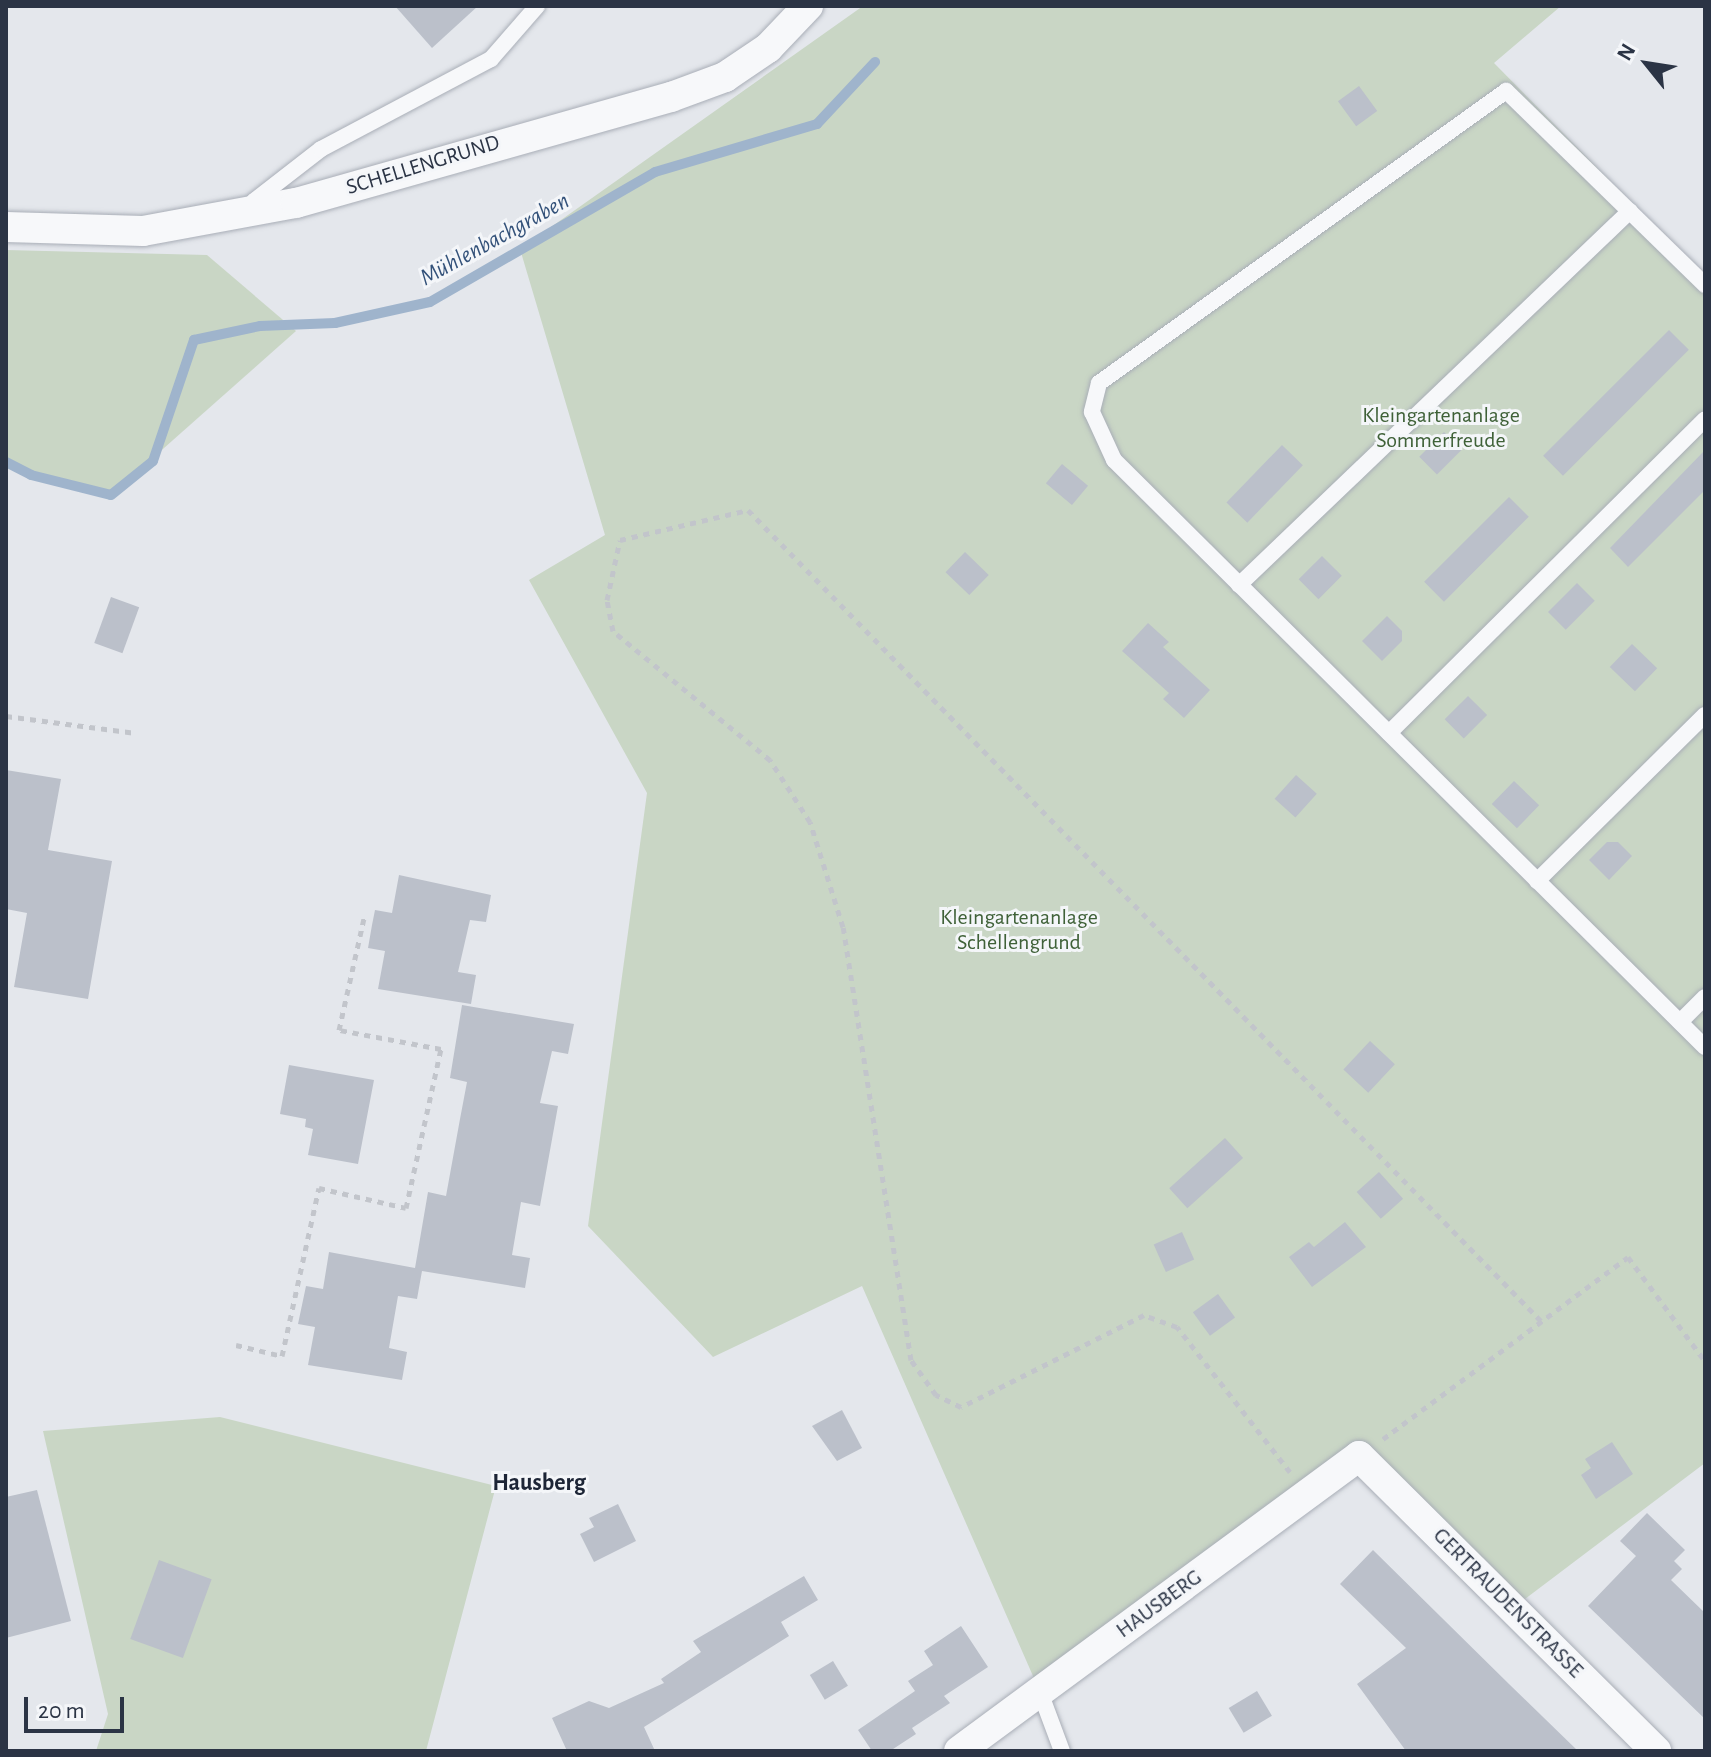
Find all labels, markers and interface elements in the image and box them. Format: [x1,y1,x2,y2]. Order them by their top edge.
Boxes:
north arrow [1607,24,1687,104]
text: N [1613,40,1640,64]
street label: SCHELLENGRUND [343,129,503,201]
water label: Mühlenbachgraben [415,187,575,293]
park label: Kleingartenanlage Sommerfreude [1362,402,1520,454]
park label: Kleingartenanlage Schellengrund [940,904,1098,956]
district label: Hausberg [492,1470,586,1498]
street label: GERTRAUDENSTRASSE [1428,1523,1588,1683]
street label: HAUSBERG [1111,1564,1207,1644]
scale bar [28,1681,128,1731]
text: 20 m [38,1699,85,1723]

